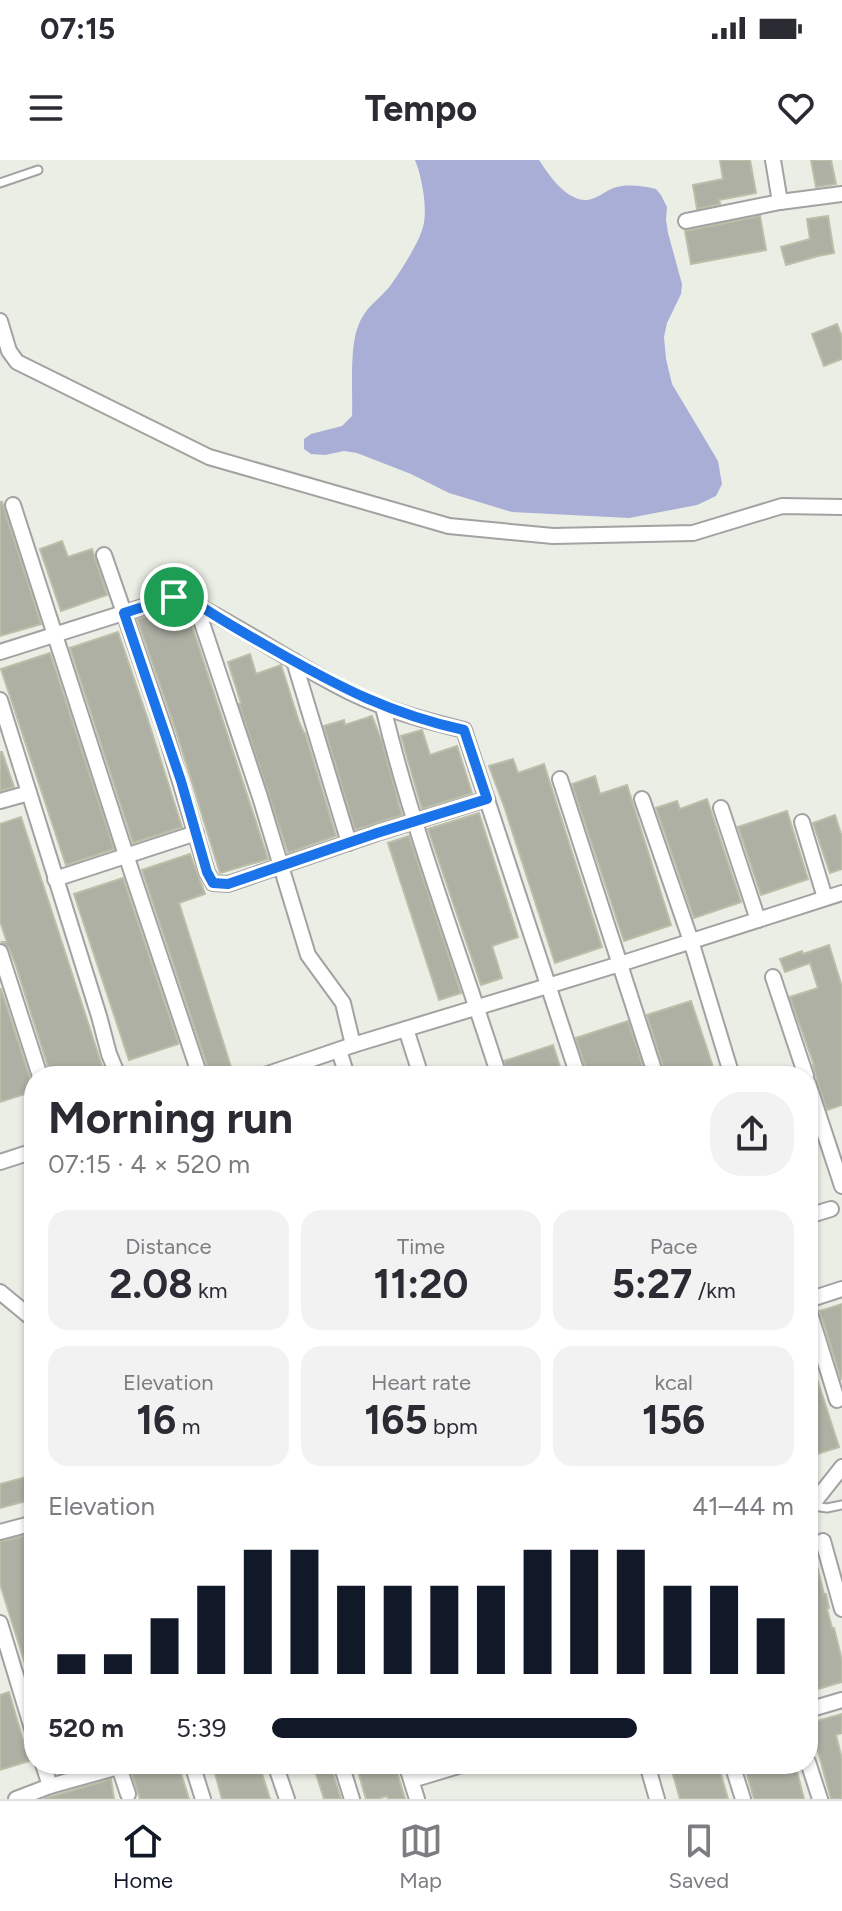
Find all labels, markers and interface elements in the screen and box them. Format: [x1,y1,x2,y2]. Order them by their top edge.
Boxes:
text: 07:15 [40,10,115,47]
icon: menu [24,86,68,130]
icon: heart [774,86,818,130]
text: Tempo [365,87,477,130]
pin [140,563,208,631]
icon: arrive [152,575,196,619]
text: Morning run [48,1091,293,1144]
button: share [710,1092,794,1176]
text: 07:15 · 4 × 520 m [48,1148,250,1180]
text: Distance [125,1233,211,1260]
text: Time [397,1233,445,1260]
text: Pace [650,1233,697,1260]
text: 2.08 [109,1260,193,1308]
text: 11:20 [374,1260,468,1308]
text: 5:27 [612,1260,692,1308]
text: km [193,1277,227,1304]
text: /km [692,1277,736,1304]
text: Elevation [123,1369,214,1396]
text: Heart rate [371,1369,471,1396]
text: kcal [654,1369,693,1396]
text: 16 [136,1396,176,1444]
text: 165 [364,1396,428,1444]
text: 156 [642,1396,705,1444]
text: m [176,1413,200,1440]
text: bpm [428,1413,478,1440]
text: Elevation [48,1490,155,1522]
text: 41–44 m [692,1490,794,1522]
text: 520 m [48,1712,124,1744]
text: 5:39 [176,1712,226,1744]
tab: Home [113,1819,173,1894]
tab: Map [399,1819,443,1894]
tab: Saved [668,1819,729,1894]

